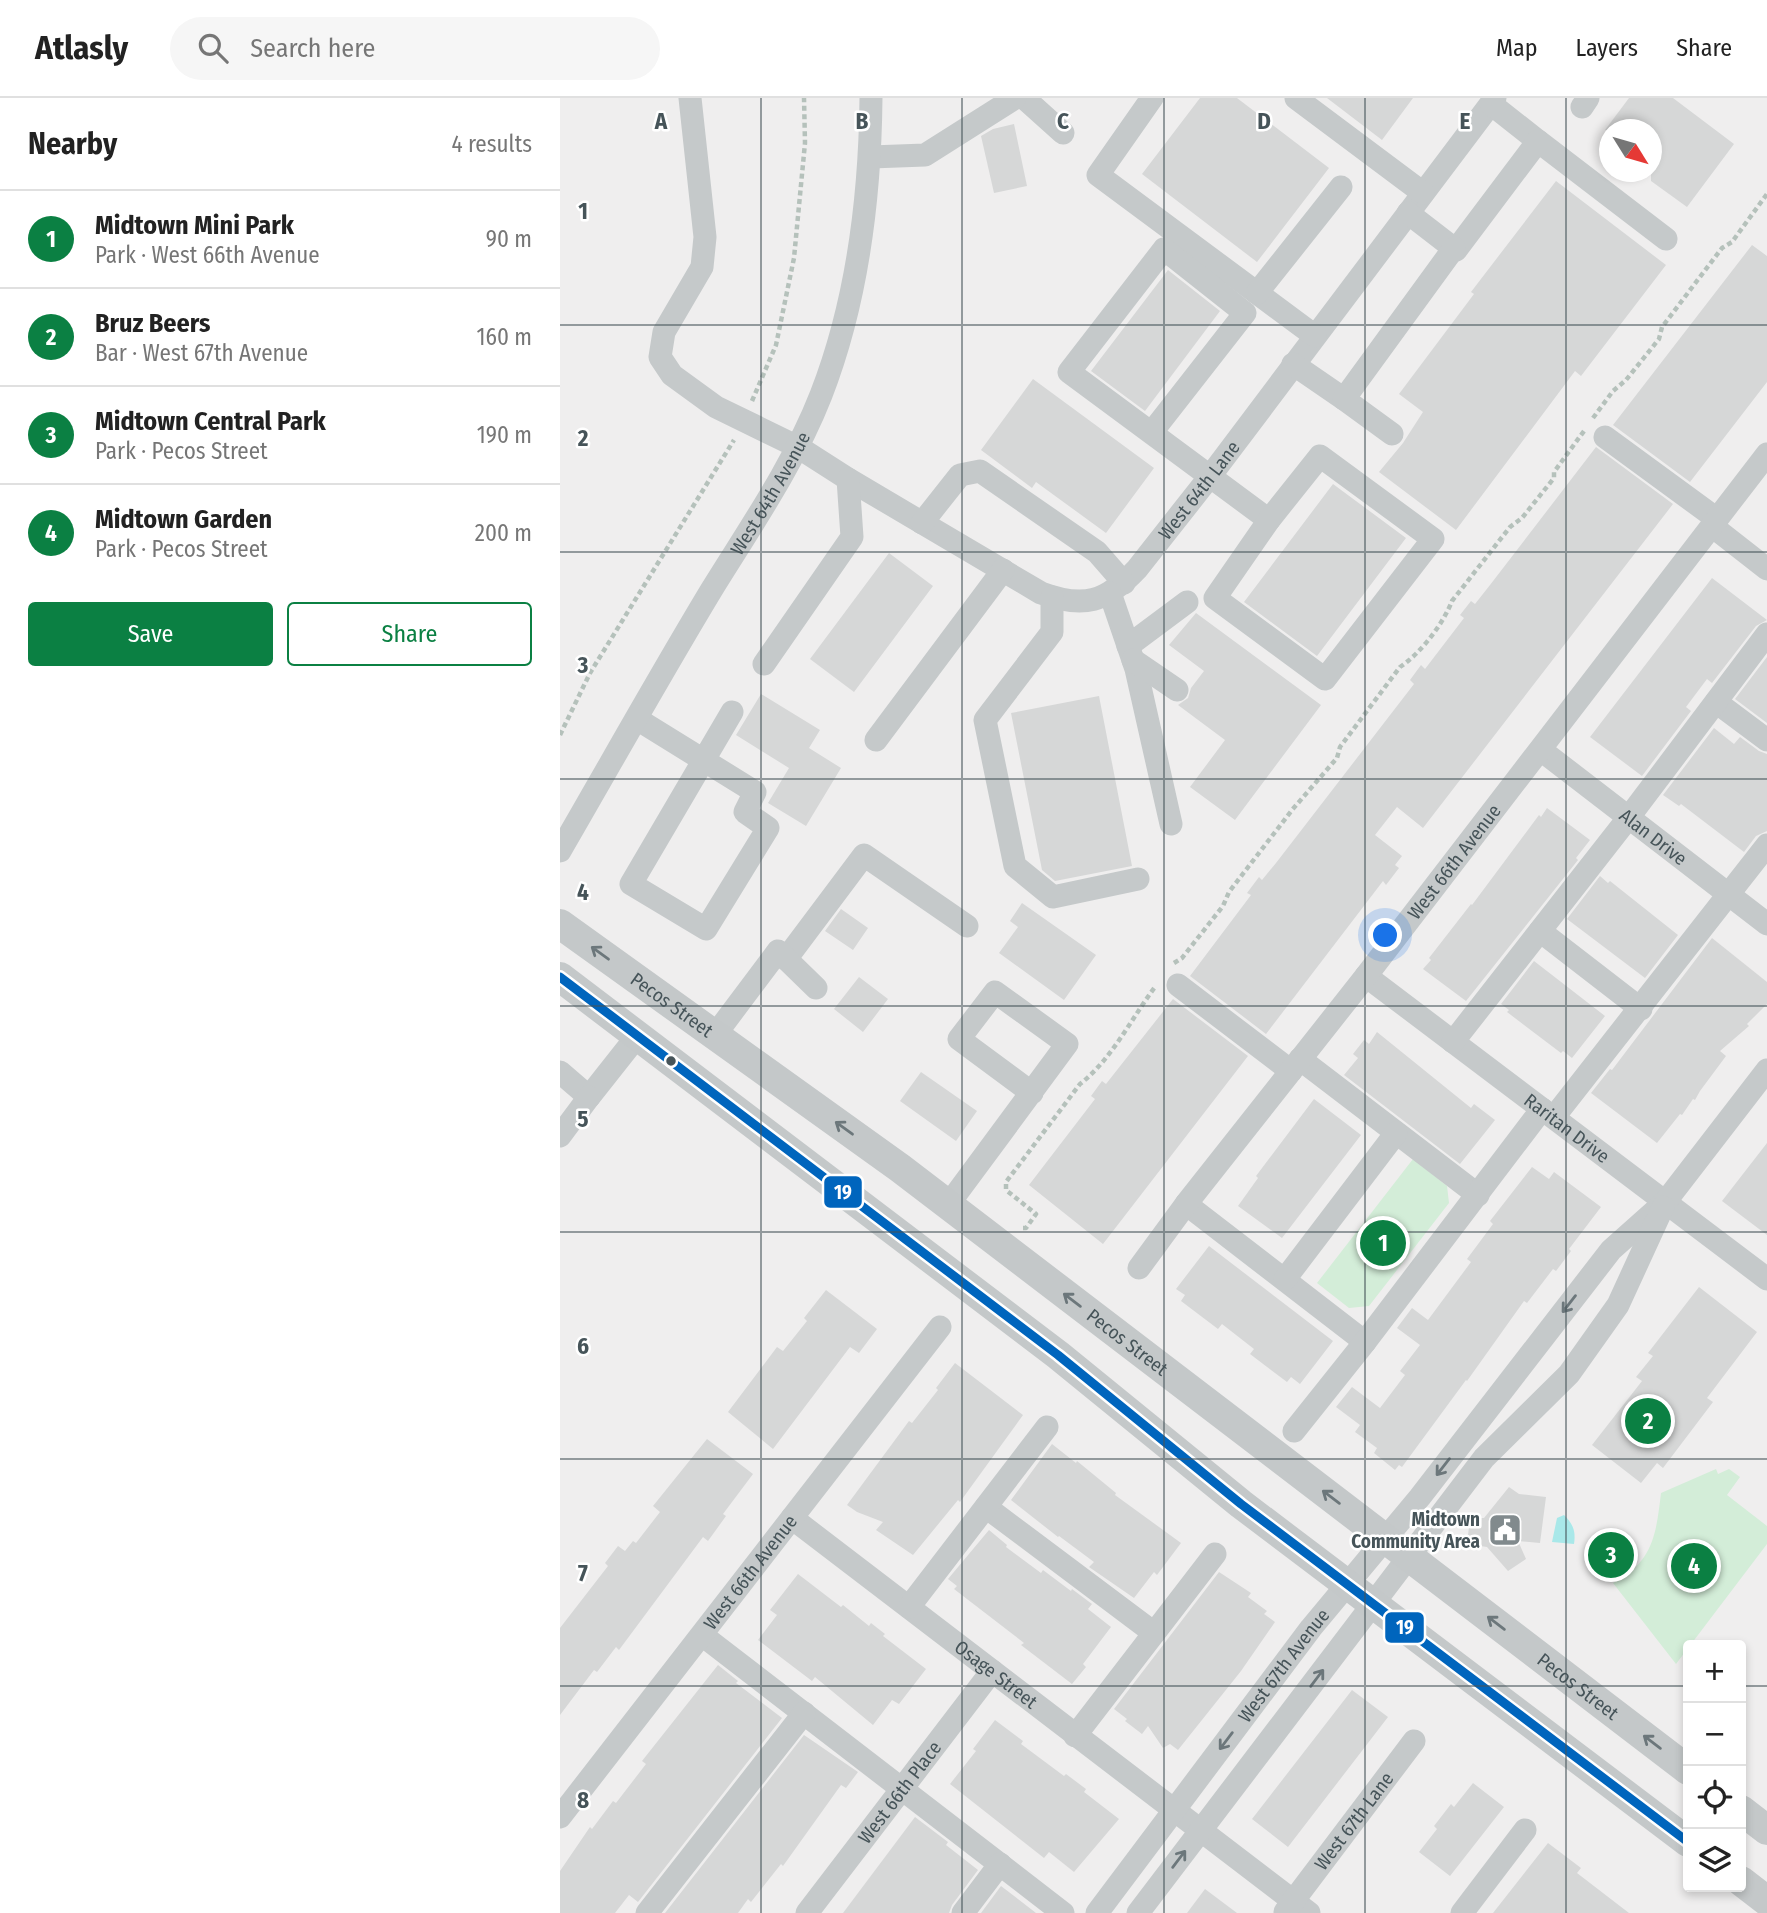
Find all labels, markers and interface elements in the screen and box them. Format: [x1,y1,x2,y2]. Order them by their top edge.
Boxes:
search box [170,17,660,80]
text: Atlasly [35,28,128,68]
icon: search [194,29,232,67]
text: Search here [250,33,375,64]
text: Map [1496,34,1538,62]
text: Layers [1576,34,1638,62]
text: Share [1676,34,1732,62]
text: A [654,107,668,135]
text: B [856,107,869,135]
text: C [1057,107,1069,135]
text: D [1257,107,1271,135]
text: E [1460,107,1471,135]
north arrow [1599,119,1662,182]
text: Nearby [28,126,117,162]
text: 4 results [451,130,532,158]
text: 1 [578,197,588,225]
text: Midtown Mini Park [95,210,294,241]
text: 1 [46,225,56,253]
text: 90 m [486,225,532,253]
text: Park · West 66th Avenue [95,241,320,269]
text: Bruz Beers [95,308,210,339]
text: 2 [46,323,56,351]
text: 160 m [477,323,532,351]
text: Bar · West 67th Avenue [95,339,308,367]
text: Midtown Central Park [95,406,326,437]
text: 3 [46,421,56,449]
text: 190 m [477,421,532,449]
text: 2 [577,424,589,452]
street label: West 64th Avenue [725,428,815,559]
text: Park · Pecos Street [95,437,268,465]
street label: West 64th Lane [1154,437,1245,544]
text: Midtown Garden [95,504,272,535]
text: 4 [45,519,57,547]
text: 200 m [475,519,532,547]
text: Park · Pecos Street [95,535,268,563]
button: Save [28,602,273,666]
button: Share [287,602,532,666]
text: 3 [577,651,589,679]
street label: West 66th Avenue [1403,800,1506,924]
street label: Alan Drive [1615,804,1692,870]
text: 4 [577,878,589,906]
your location [1368,918,1402,952]
one-way arrow [591,945,610,960]
street label: Pecos Street [626,968,718,1043]
unlabelled marker [664,1054,678,1068]
street label: Raritan Drive [1520,1089,1614,1168]
text: 5 [577,1105,589,1133]
one-way arrow [836,1121,854,1136]
line badge: 19 [823,1175,863,1209]
text: 19 [834,1181,852,1204]
pin: 1 [1360,1217,1406,1269]
one-way arrow [1064,1292,1082,1307]
one-way arrow [1561,1294,1576,1313]
street label: Pecos Street [1082,1304,1173,1381]
text: 6 [577,1332,589,1360]
pin: 2 [1625,1395,1671,1447]
one-way arrow [1435,1458,1450,1476]
one-way arrow [1322,1489,1341,1504]
place label: Midtown Community Area [1351,1508,1480,1553]
street label: West 66th Avenue [699,1510,802,1634]
public building icon: Midtown Community Area [1486,1511,1524,1549]
pin: 3 [1588,1529,1634,1581]
pin: 4 [1671,1540,1717,1592]
text: 7 [578,1559,588,1587]
street label: West 67th Avenue [1233,1604,1334,1727]
line badge: 19 [1384,1611,1425,1644]
one-way arrow [1487,1615,1506,1630]
text: 19 [1396,1616,1414,1639]
street label: Osage Street [950,1635,1043,1714]
map controls [1683,1640,1746,1892]
button: + [1683,1640,1746,1703]
street label: Pecos Street [1533,1648,1624,1725]
one-way arrow [1310,1669,1325,1688]
button: − [1683,1703,1746,1766]
one-way arrow [1218,1731,1233,1750]
one-way arrow [1642,1735,1661,1750]
street label: West 66th Place [853,1737,946,1848]
button: locate [1683,1766,1746,1829]
street label: West 67th Lane [1310,1768,1398,1875]
text: 8 [577,1786,589,1814]
button: layers [1683,1829,1746,1892]
one-way arrow [1172,1850,1187,1868]

